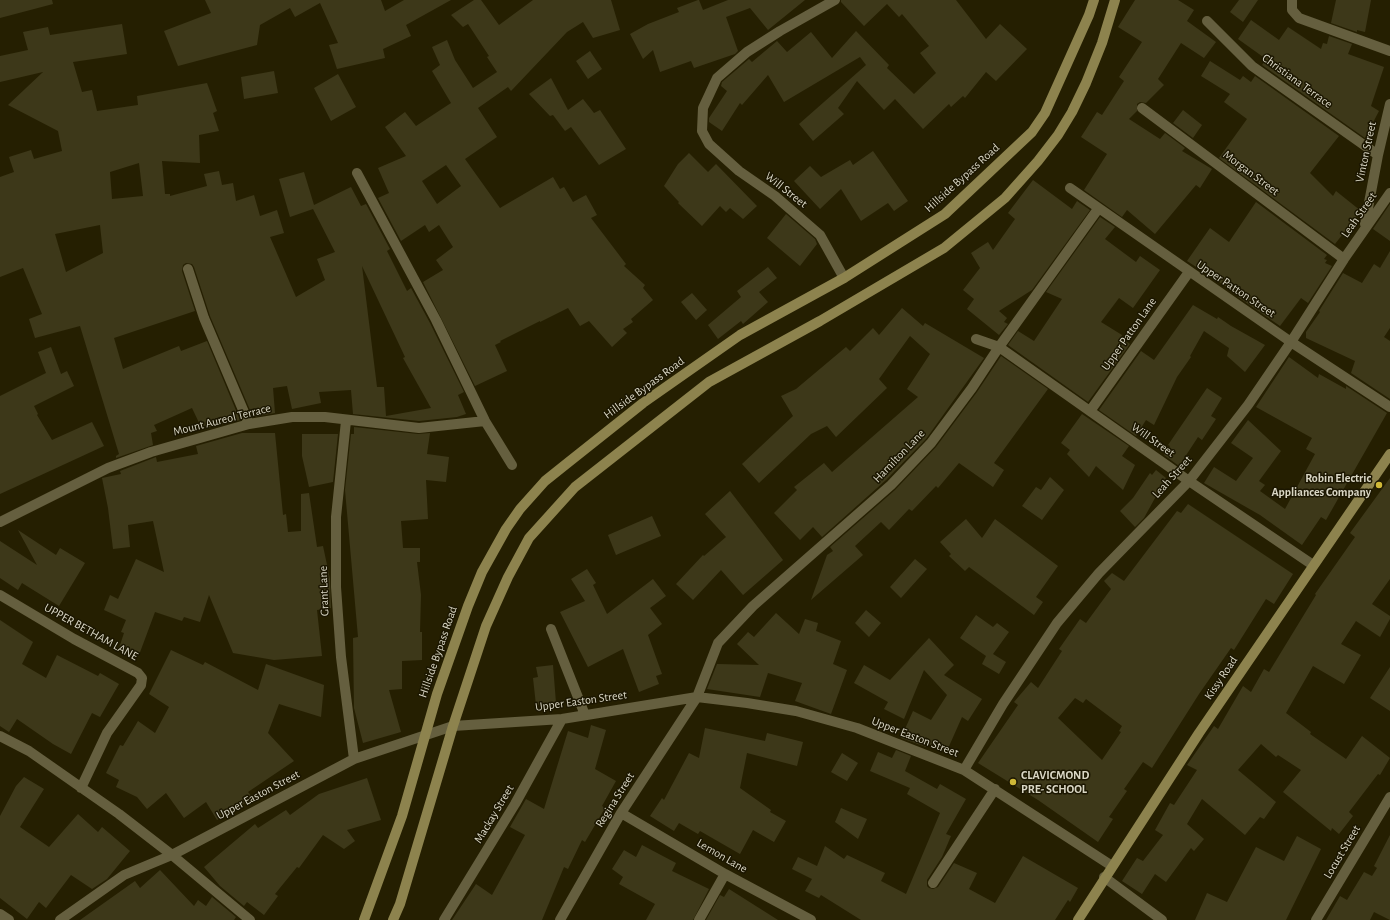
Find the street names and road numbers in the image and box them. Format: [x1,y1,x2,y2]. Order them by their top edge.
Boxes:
street label: Christiana Terrace [1259,51,1335,111]
street label: Vinton Street [1353,120,1379,184]
street label: Hillside Bypass Road [921,141,1003,215]
street label: Morgan Street [1220,147,1282,199]
street label: Will Street [762,169,810,211]
street label: Leah Street [1338,189,1380,241]
street label: Upper Patton Street [1194,257,1278,321]
street label: Upper Patton Lane [1098,295,1160,373]
street label: Hillside Bypass Road [601,354,687,422]
street label: Mount Aureol Terrace [172,401,272,439]
street label: Will Street [1128,420,1178,460]
street label: Hamilton Lane [870,426,928,486]
street label: Leah Street [1149,453,1195,501]
street label: Grant Lane [316,566,332,616]
street label: UPPER BETHAM LANE [42,600,140,664]
street label: Hillside Bypass Road [416,604,460,700]
street label: Kissy Road [1201,654,1241,702]
street label: Upper Easton Street [534,687,628,715]
street label: Upper Easton Street [869,714,961,760]
street label: Upper Easton Street [214,767,302,823]
street label: Regina Street [592,770,638,830]
street label: Mackay Street [471,782,517,846]
street label: Locust Street [1320,823,1364,881]
street label: Lemon Lane [694,836,750,876]

